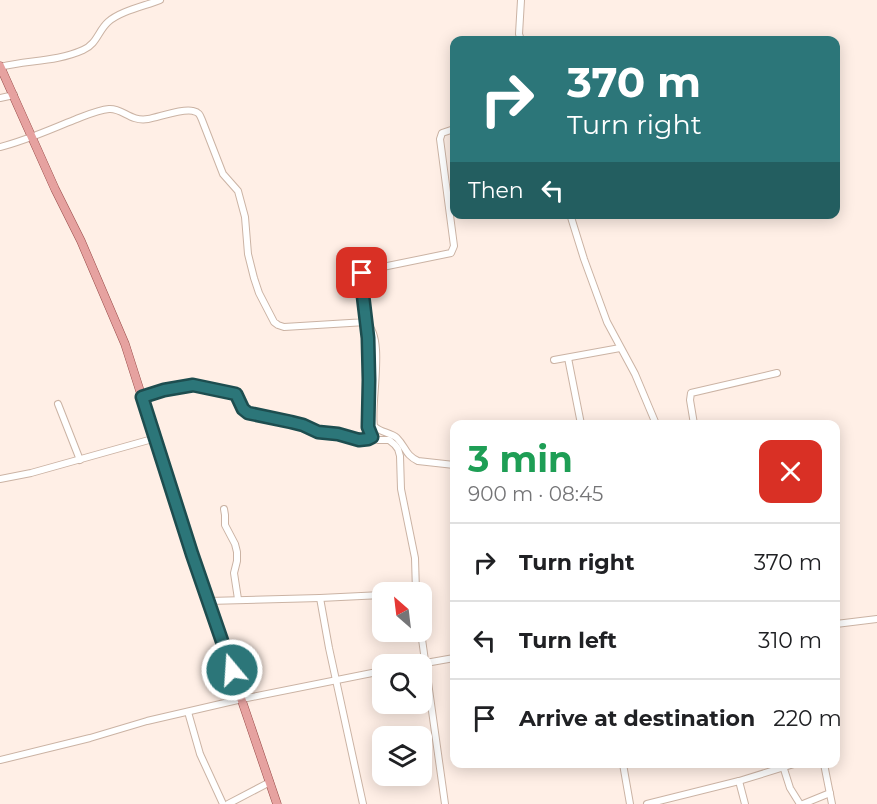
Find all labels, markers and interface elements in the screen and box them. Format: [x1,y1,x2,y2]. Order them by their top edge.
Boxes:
text: 370 m [567,56,701,108]
icon: right [468,60,546,138]
text: Turn right [567,108,702,141]
icon: left [536,174,569,207]
text: Then [468,177,524,204]
pin [336,247,387,298]
icon: arrive [345,256,378,289]
text: 3 min [468,437,573,481]
button: close [759,440,822,503]
text: 900 m · 08:45 [468,482,603,506]
icon: right [468,546,501,579]
text: Turn right [519,549,634,576]
text: 370 m [754,549,822,576]
north arrow [372,582,432,642]
map controls [372,582,432,786]
icon: left [468,624,501,657]
text: Turn left [519,627,617,654]
text: 310 m [758,627,822,654]
position arrow [200,638,264,702]
button: search [372,654,432,714]
icon: arrive [468,702,501,735]
text: Arrive at destination [519,705,755,732]
text: 220 m [773,705,842,732]
button: layers [372,726,432,786]

